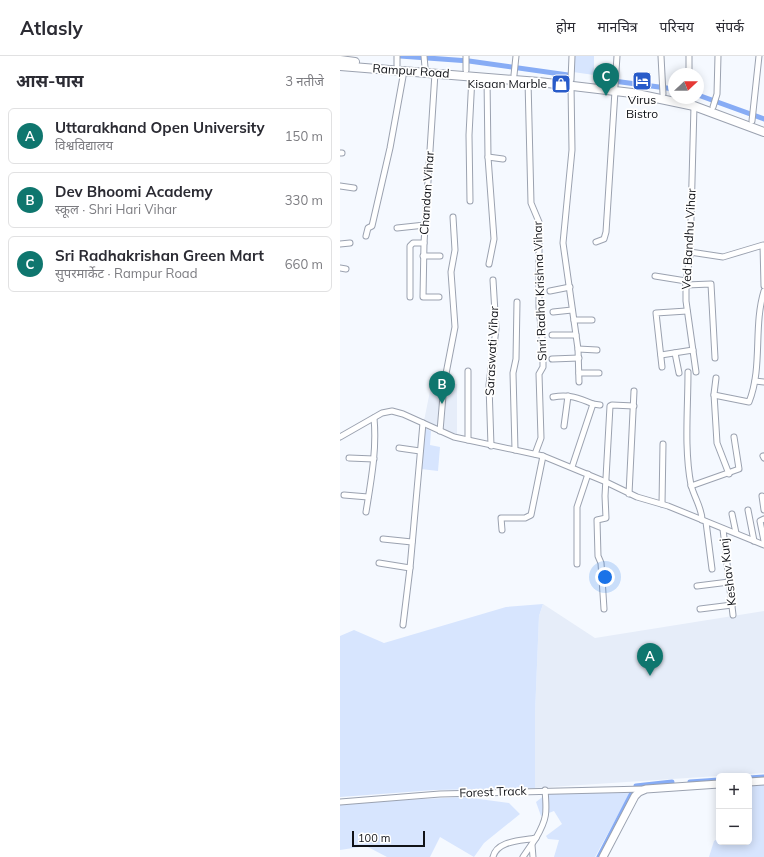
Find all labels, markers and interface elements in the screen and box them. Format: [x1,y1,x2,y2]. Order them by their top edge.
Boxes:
text: Atlasly [20,16,83,40]
text: होम [556,18,575,36]
text: मानचित्र [597,18,638,36]
text: परिचय [660,18,694,36]
text: संपर्क [716,18,744,36]
street label: Rampur Road [372,60,450,81]
pin: C [593,63,619,96]
north arrow [668,68,704,104]
text: आस-पास [16,70,83,91]
hotel icon: Virus Bistro [631,70,653,92]
text: 3 नतीजे [285,73,324,89]
shop icon: Kisaan Marble [550,73,572,95]
place label: Kisaan Marble [468,76,547,91]
place label: Virus Bistro [626,92,658,121]
text: Uttarakhand Open University [55,118,265,137]
text: A [25,128,35,144]
text: 150 m [285,128,323,144]
text: विश्वविद्यालय [55,137,113,153]
street label: Chandan Vihar [416,150,437,235]
text: Dev Bhoomi Academy [55,182,213,201]
street label: Ved Bandhu Vihar [678,187,699,290]
text: B [26,192,34,208]
text: 330 m [285,192,323,208]
text: स्कूल · Shri Hari Vihar [55,201,177,217]
street label: Shri Radha Krishna Vihar [530,220,549,361]
text: Sri Radhakrishan Green Mart [55,246,264,265]
text: C [26,256,34,272]
text: 660 m [285,256,323,272]
text: सुपरमार्केट · Rampur Road [55,265,197,281]
street label: Saraswati Vihar [482,305,501,396]
pin: B [429,371,455,404]
street label: Keshav Kunj [716,537,739,607]
your location [595,567,615,587]
pin: A [637,643,663,676]
map controls [716,773,752,845]
button: + [716,773,752,809]
street label: Forest Track [459,783,528,800]
button: − [716,809,752,845]
scale bar [352,829,425,848]
text: 100 m [358,831,390,845]

